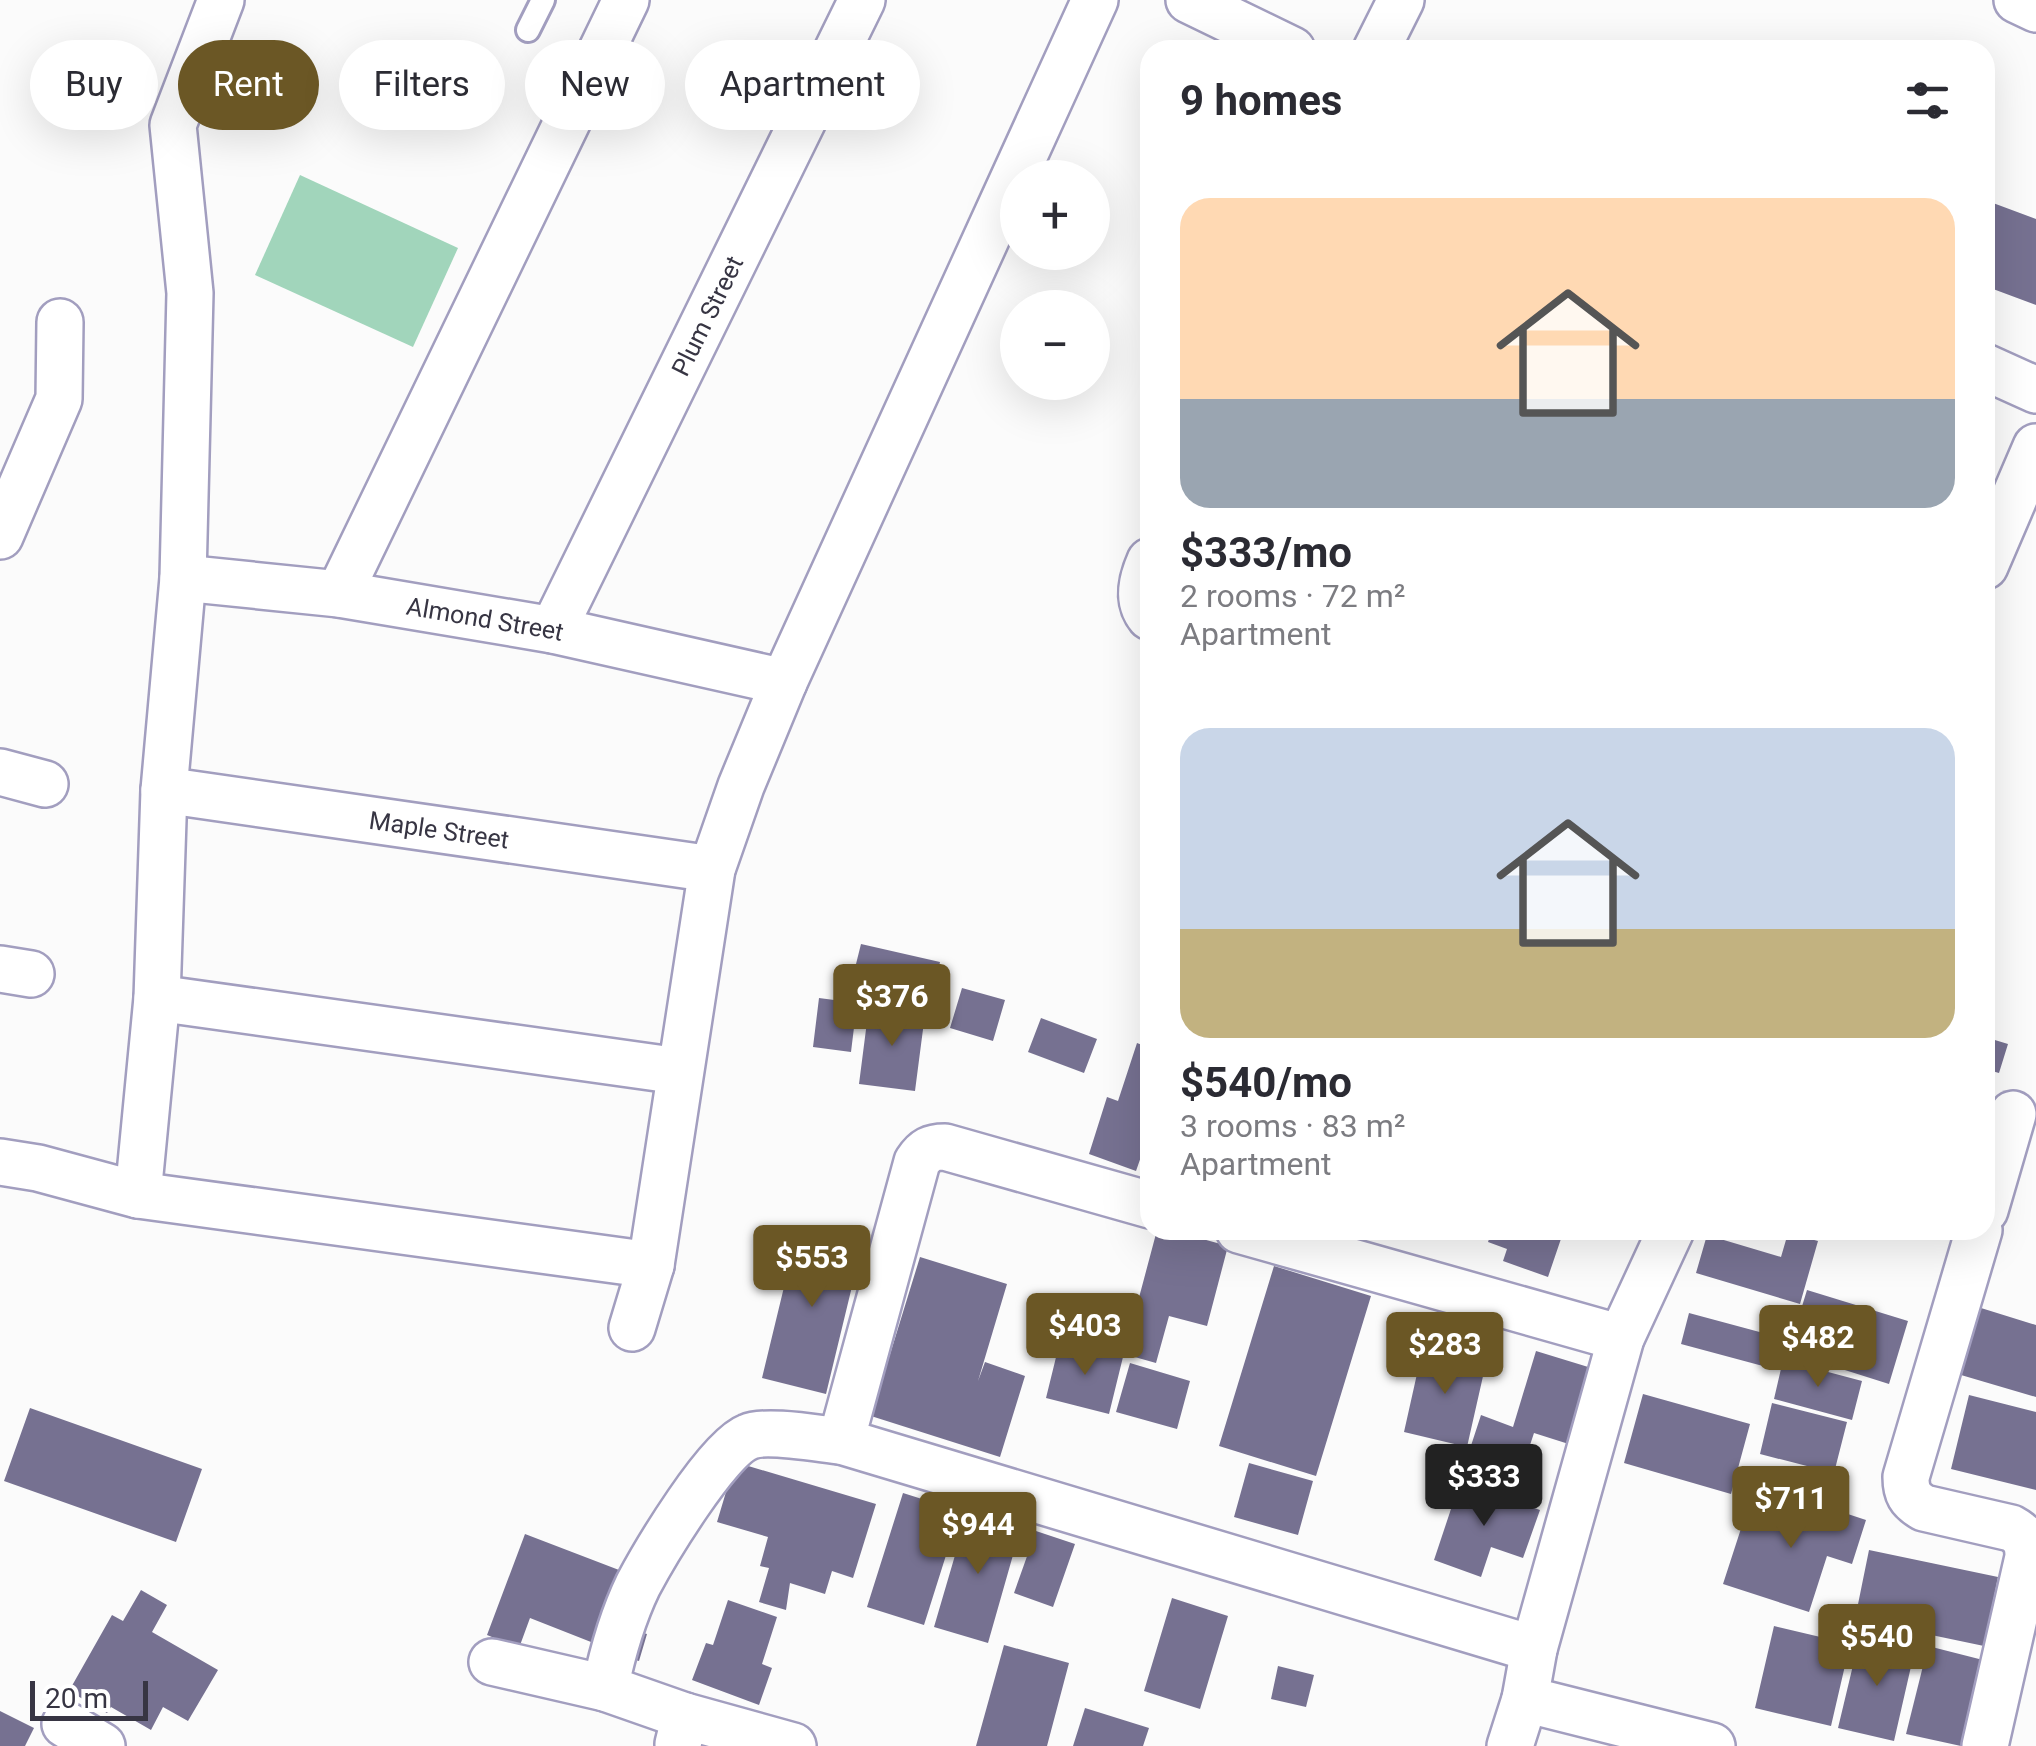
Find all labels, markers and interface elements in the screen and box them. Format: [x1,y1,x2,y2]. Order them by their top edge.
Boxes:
chip: Buy [30,40,158,130]
chip: Rent [178,40,319,130]
chip: Filters [339,40,505,130]
chip: New [525,40,665,130]
chip: Apartment [685,40,920,130]
icon: filters [1900,73,1955,128]
text: 9 homes [1180,76,1342,125]
map controls [1000,160,1110,400]
button: + [1000,160,1110,270]
street label: Plum Street [666,251,749,381]
icon: home [1478,263,1658,443]
button: − [1000,290,1110,400]
text: $333/mo [1180,528,1352,577]
text: 2 rooms · 72 m² [1180,577,1405,615]
street label: Almond Street [404,592,566,647]
text: Apartment [1180,615,1332,653]
icon: home [1478,793,1658,973]
street label: Maple Street [367,806,511,855]
pin: $376 [833,964,951,1049]
text: $376 [855,977,929,1015]
text: $540/mo [1180,1058,1352,1107]
text: 3 rooms · 83 m² [1180,1107,1405,1145]
text: Apartment [1180,1145,1332,1183]
pin: $553 [753,1225,871,1310]
text: $553 [775,1238,849,1276]
pin: $403 [1026,1293,1144,1378]
pin: $482 [1759,1305,1877,1390]
text: $403 [1048,1306,1122,1344]
pin: $283 [1386,1312,1504,1397]
text: $482 [1781,1318,1855,1356]
text: $283 [1408,1325,1482,1363]
pin: $333 [1425,1444,1543,1529]
text: $333 [1447,1457,1521,1495]
pin: $711 [1732,1466,1850,1551]
text: $711 [1754,1479,1828,1517]
pin: $944 [919,1492,1037,1577]
text: $944 [941,1505,1015,1543]
pin: $540 [1818,1604,1936,1689]
text: $540 [1840,1617,1914,1655]
scale bar [30,1676,148,1720]
text: 20 m [45,1682,108,1715]

